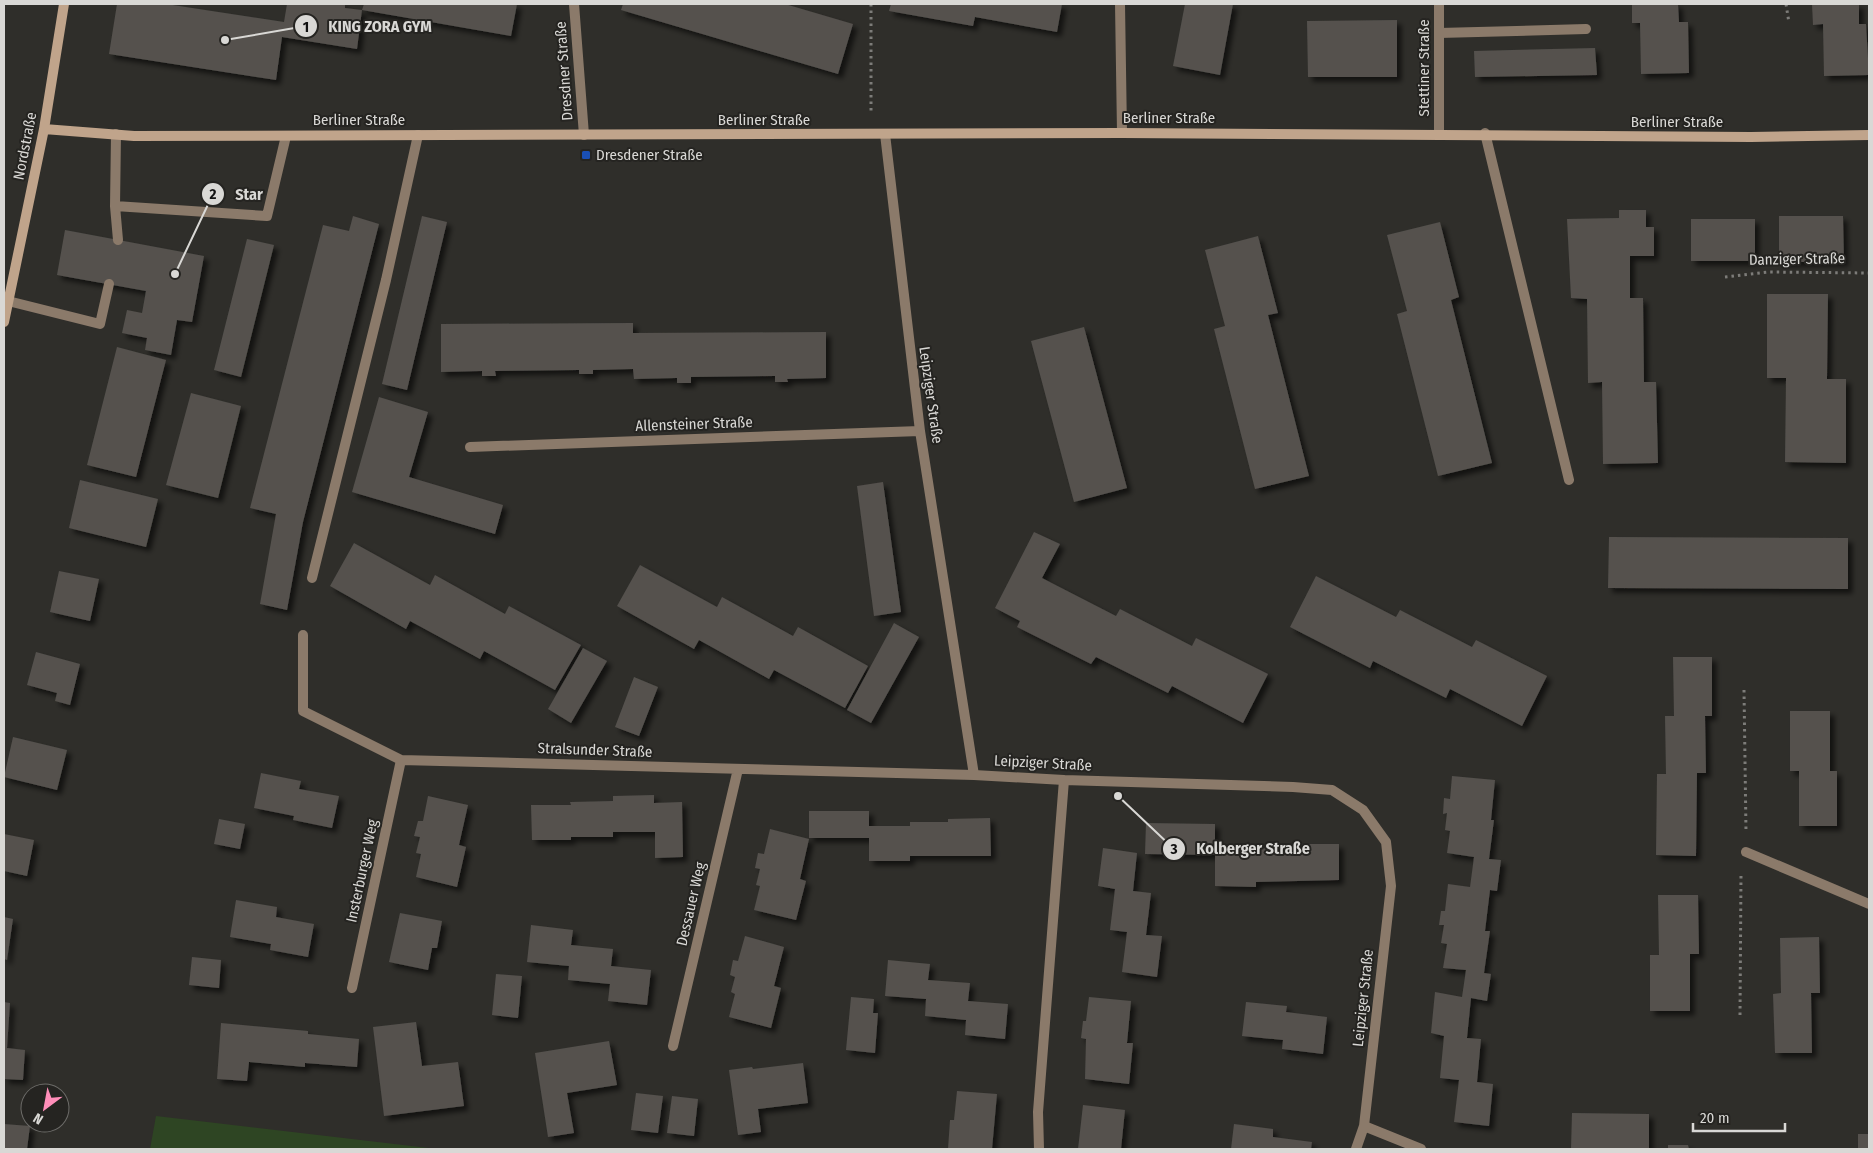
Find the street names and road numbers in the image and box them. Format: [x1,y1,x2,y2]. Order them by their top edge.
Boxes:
street label: Stettiner Straße [1415,19,1433,117]
street label: Dresdner Straße [552,21,576,121]
street label: Berliner Straße [1123,109,1215,127]
street label: Nordstraße [10,111,40,181]
street label: Berliner Straße [313,111,405,129]
street label: Berliner Straße [718,111,810,129]
street label: Berliner Straße [1631,113,1723,131]
street label: Danziger Straße [1749,249,1845,269]
street label: Leipziger Straße [915,345,947,445]
street label: Allensteiner Straße [635,413,753,435]
street label: Stralsunder Straße [537,739,653,761]
street label: Leipziger Straße [994,751,1092,775]
street label: Insterburger Weg [342,818,382,924]
street label: Dessauer Weg [673,860,709,948]
street label: Leipziger Straße [1349,948,1377,1048]

